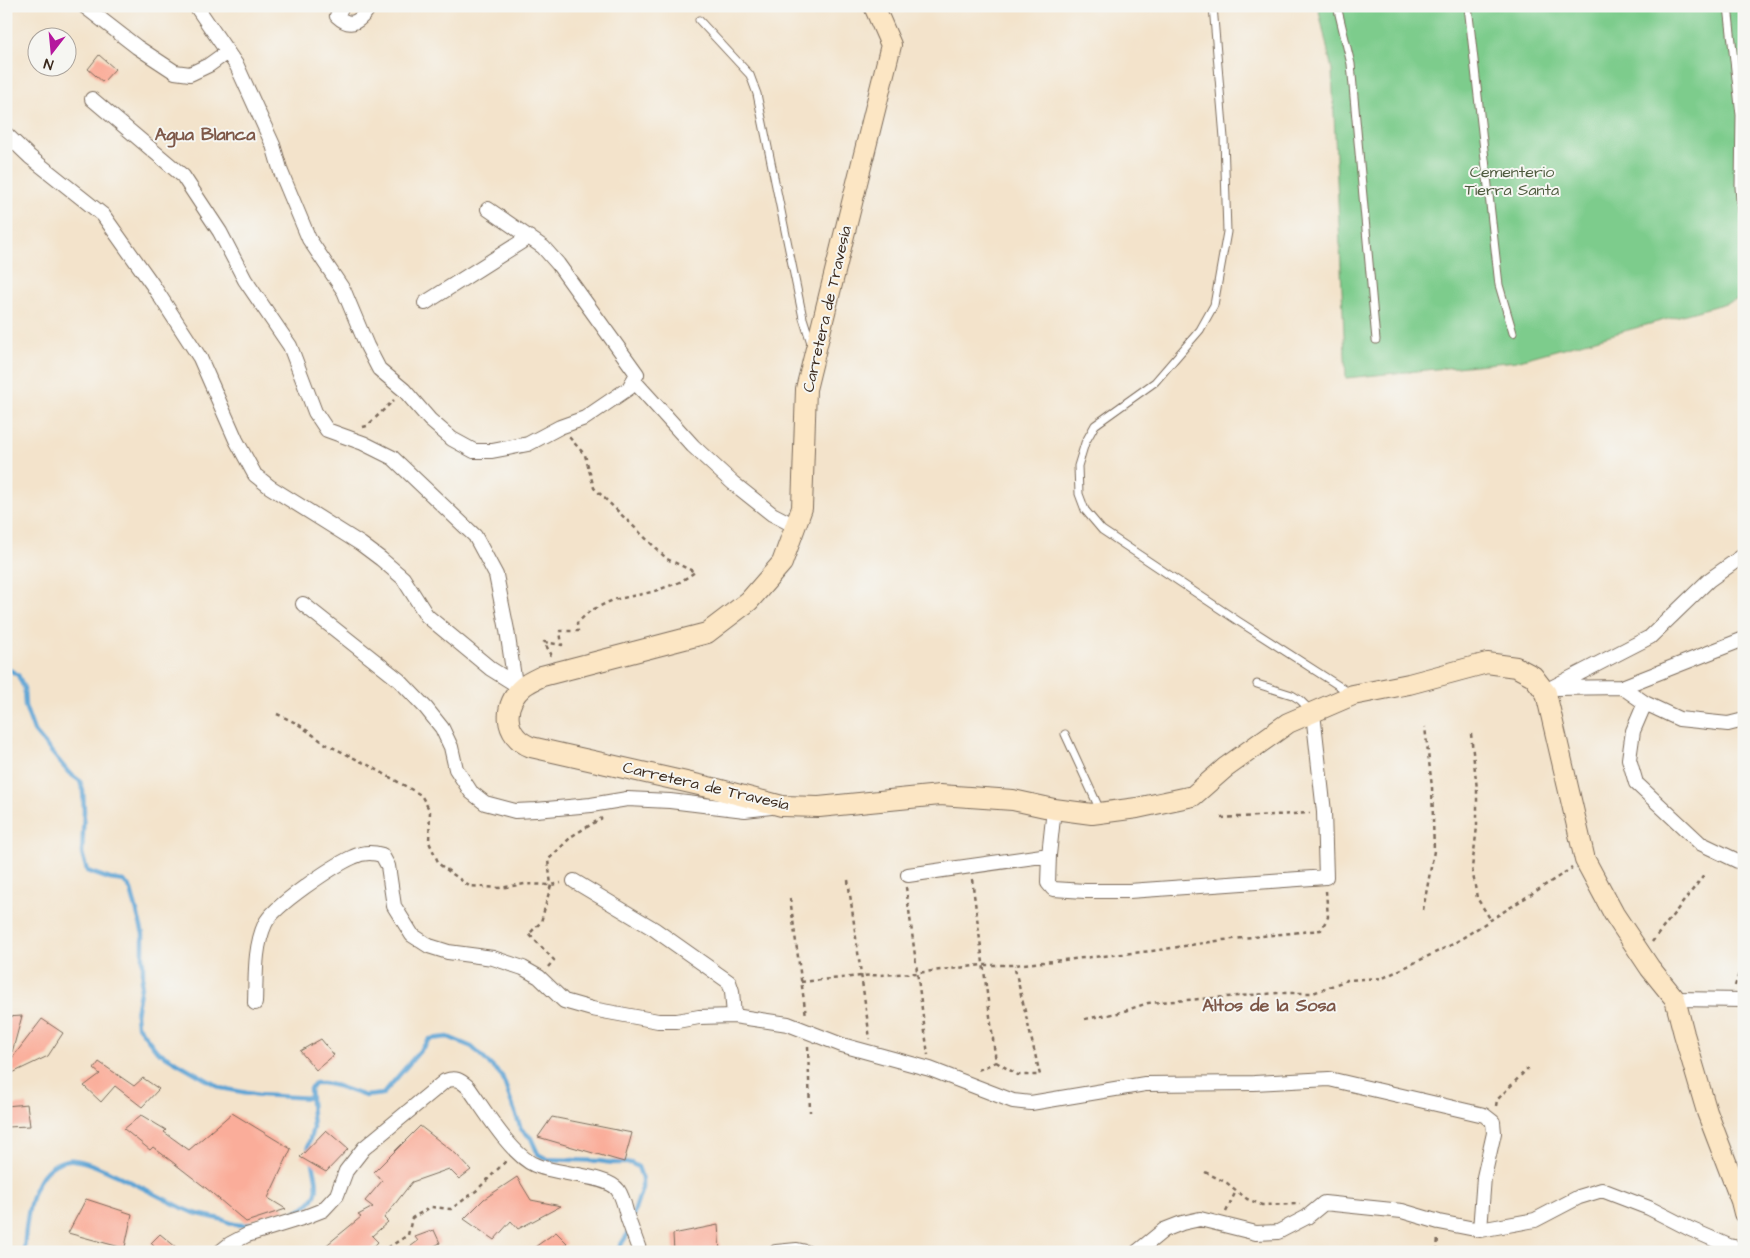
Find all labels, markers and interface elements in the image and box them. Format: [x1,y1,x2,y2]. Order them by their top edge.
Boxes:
north arrow [28,28,78,78]
text: N [42,53,56,74]
district label: Agua Blanca [155,122,256,148]
park label: Cementerio Tierra Santa [1465,161,1559,201]
street label: Carretera de Travesía [797,224,857,394]
street label: Carretera de Travesía [621,756,791,816]
district label: Altos de la Sosa [1202,993,1336,1018]

